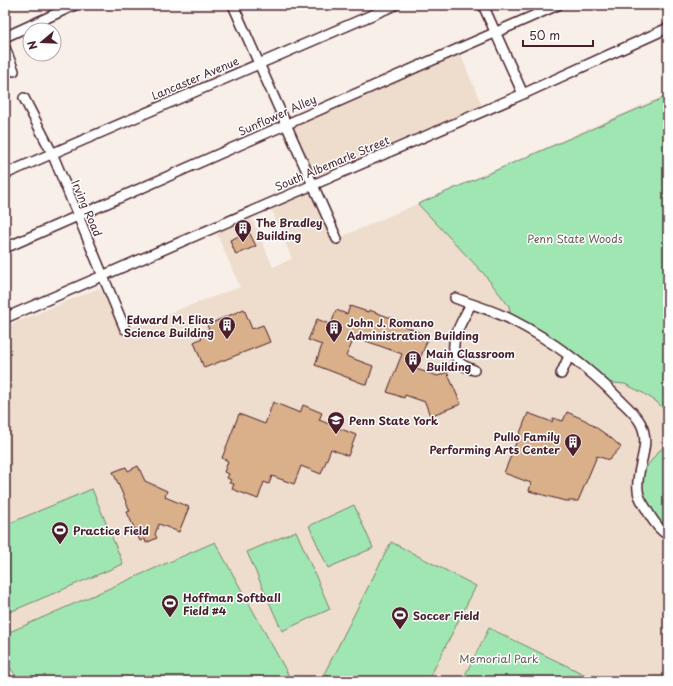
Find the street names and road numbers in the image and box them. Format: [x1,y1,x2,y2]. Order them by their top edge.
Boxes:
street label: Lancaster Avenue [149,52,241,104]
street label: Sunflower Alley [235,90,319,140]
street label: South Albemarle Street [272,131,392,195]
street label: Irving Road [67,177,107,239]

